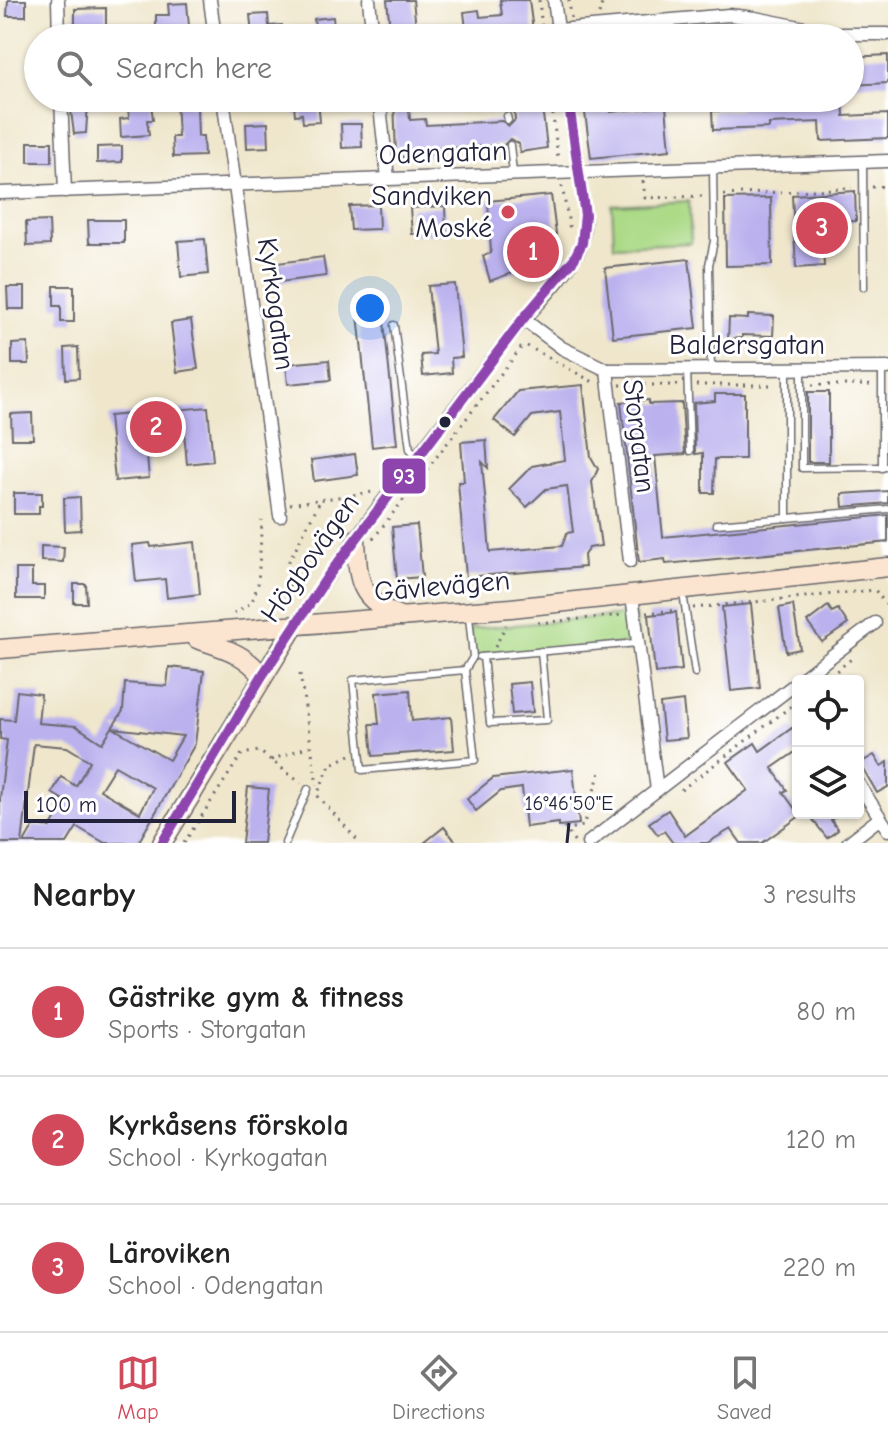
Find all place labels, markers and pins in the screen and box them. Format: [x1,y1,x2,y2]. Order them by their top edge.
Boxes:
place label: Sandviken Moské [371,180,492,244]
pin: 3 [796,198,848,258]
marker: Sandviken Moské [499,203,517,221]
pin: 1 [507,222,559,282]
pin: 2 [130,397,182,457]
unlabelled marker [437,414,453,430]

